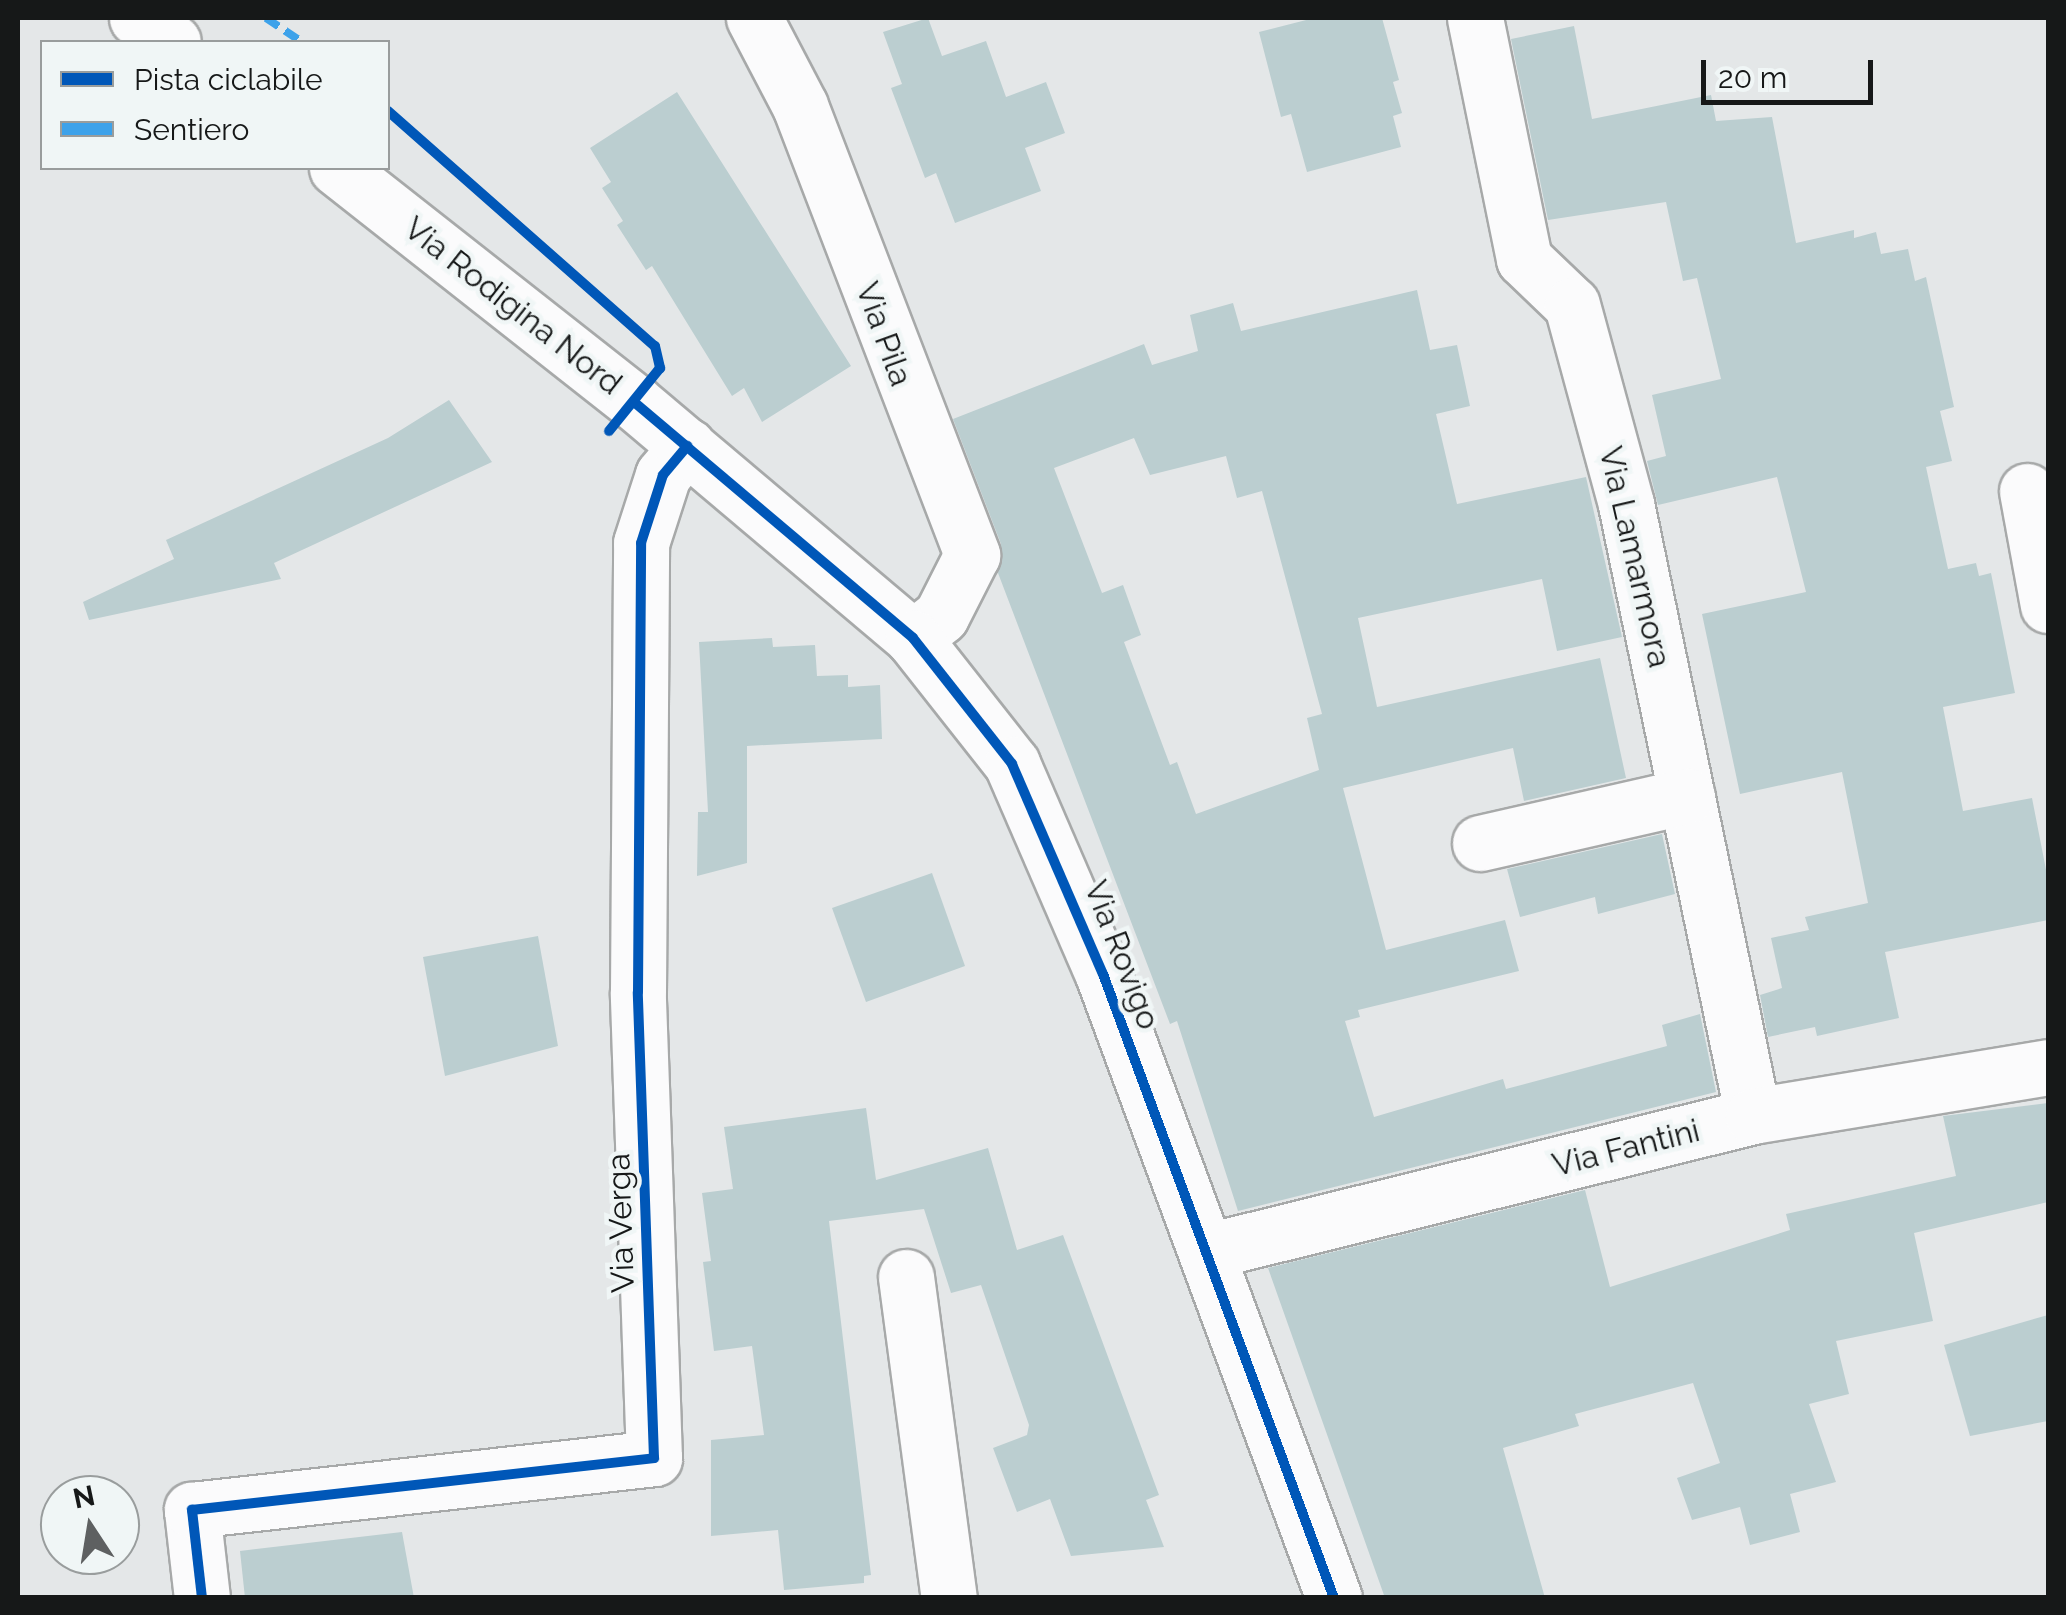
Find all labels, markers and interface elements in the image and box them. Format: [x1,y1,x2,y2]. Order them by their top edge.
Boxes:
legend [40,40,390,170]
scale bar [1706,40,1878,102]
text: 20 m [1718,60,1787,95]
text: Pista ciclabile [134,62,323,97]
text: Sentiero [134,112,249,147]
street label: Via Rodigina Nord [396,209,630,403]
street label: Via Pila [848,277,920,391]
street label: Via Lamarmora [1591,443,1679,671]
street label: Via Rovigo [1076,875,1168,1035]
street label: Via Fantini [1548,1111,1704,1185]
street label: Via Verga [599,1152,643,1294]
north arrow [40,1475,140,1575]
text: N [70,1479,98,1515]

